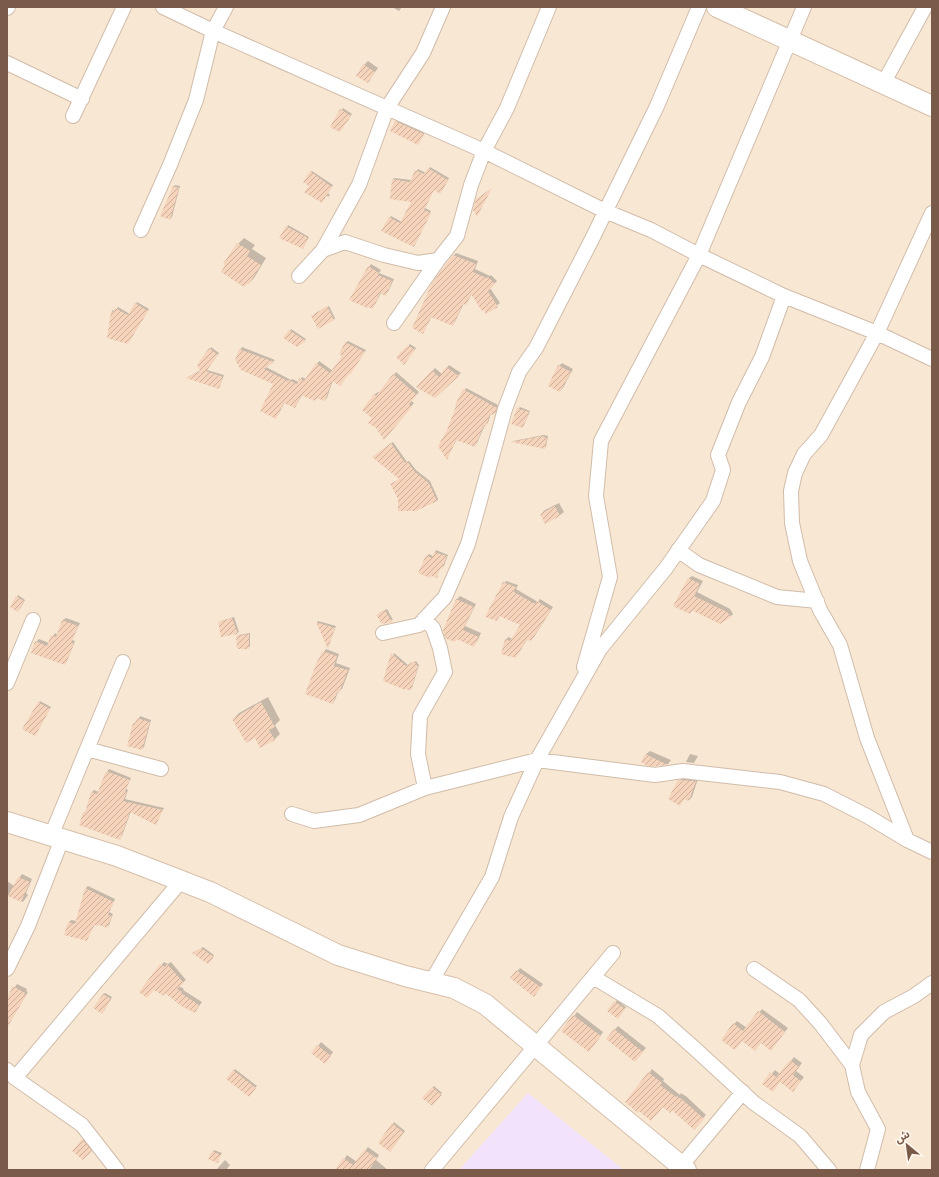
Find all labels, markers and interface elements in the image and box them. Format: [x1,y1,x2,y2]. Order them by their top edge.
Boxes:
north arrow [887,1125,927,1165]
text: ش [893,1127,912,1146]

